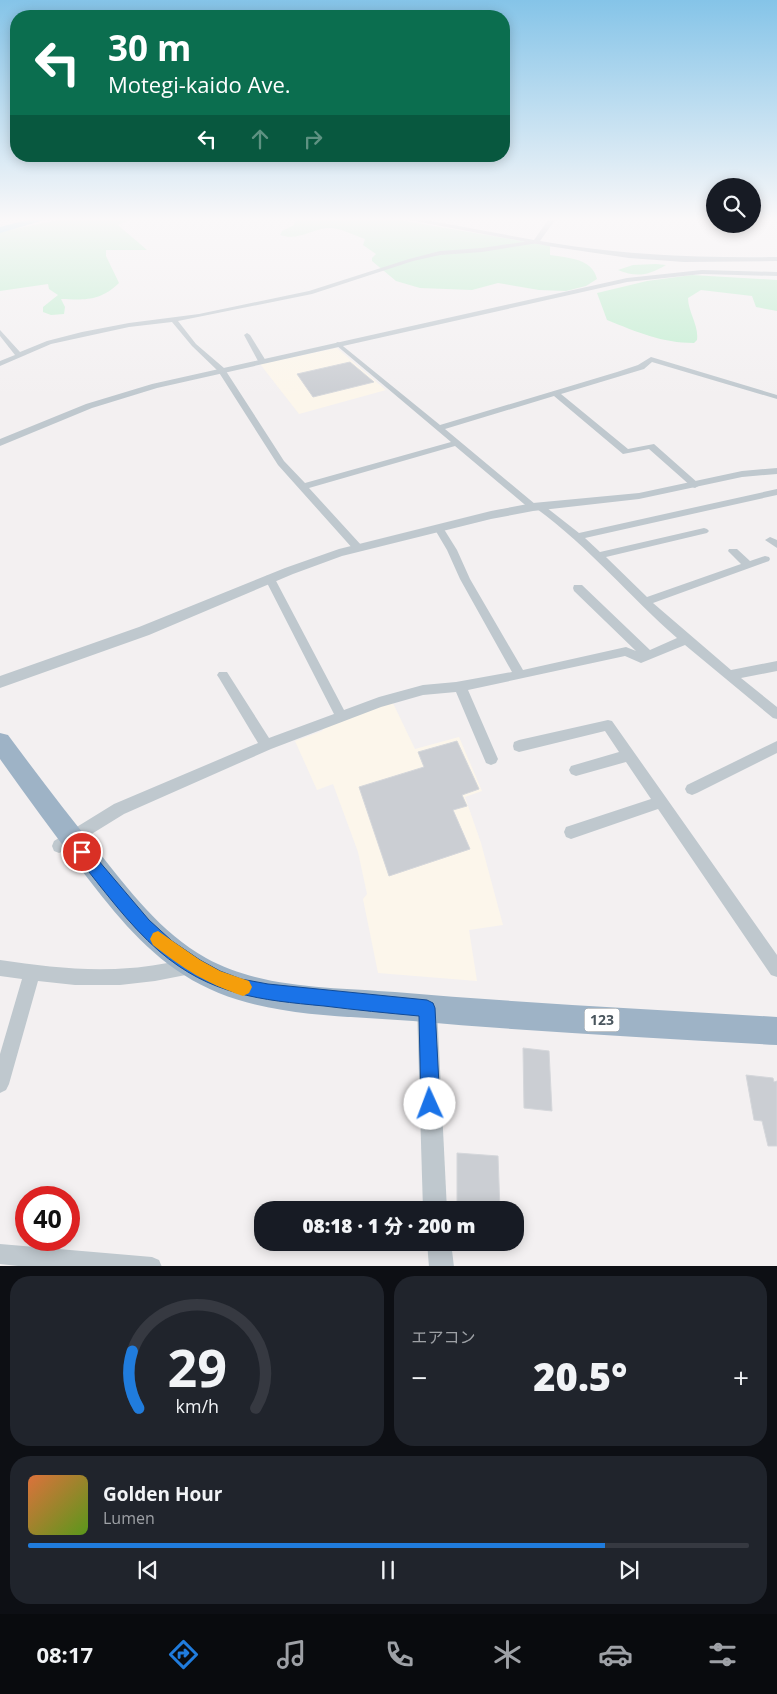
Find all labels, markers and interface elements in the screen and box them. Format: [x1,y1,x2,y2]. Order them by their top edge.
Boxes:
text: 30 m [108,24,191,71]
icon: left [25,30,90,95]
text: Motegi-kaido Ave. [108,69,291,99]
icon: left [193,125,221,153]
icon: ahead [246,125,274,153]
icon: right [299,125,327,153]
map controls [706,178,761,233]
button: search [706,178,761,233]
pin [61,831,103,873]
icon: arrive [68,838,96,866]
road number: 123 [584,1008,620,1032]
position arrow [403,1077,455,1129]
speed limit sign: 40 [15,1186,80,1251]
text: 08:18 · 1 分 · 200 m [302,1213,476,1239]
text: エアコン [412,1326,476,1348]
text: 29 [167,1331,226,1402]
text: 20.5° [533,1350,627,1402]
text: − [412,1358,428,1396]
text: + [733,1358,749,1396]
text: km/h [175,1394,218,1418]
text: Golden Hour [103,1481,222,1507]
text: Lumen [103,1507,155,1529]
icon: previous [134,1556,162,1584]
icon: pause [374,1556,402,1584]
icon: next [615,1556,643,1584]
icon: directions [166,1637,201,1672]
icon: music [274,1637,309,1672]
icon: phone [382,1637,417,1672]
icon: climate [490,1637,525,1672]
icon: car [598,1637,633,1672]
icon: filters [705,1637,740,1672]
text: 08:17 [36,1639,93,1669]

